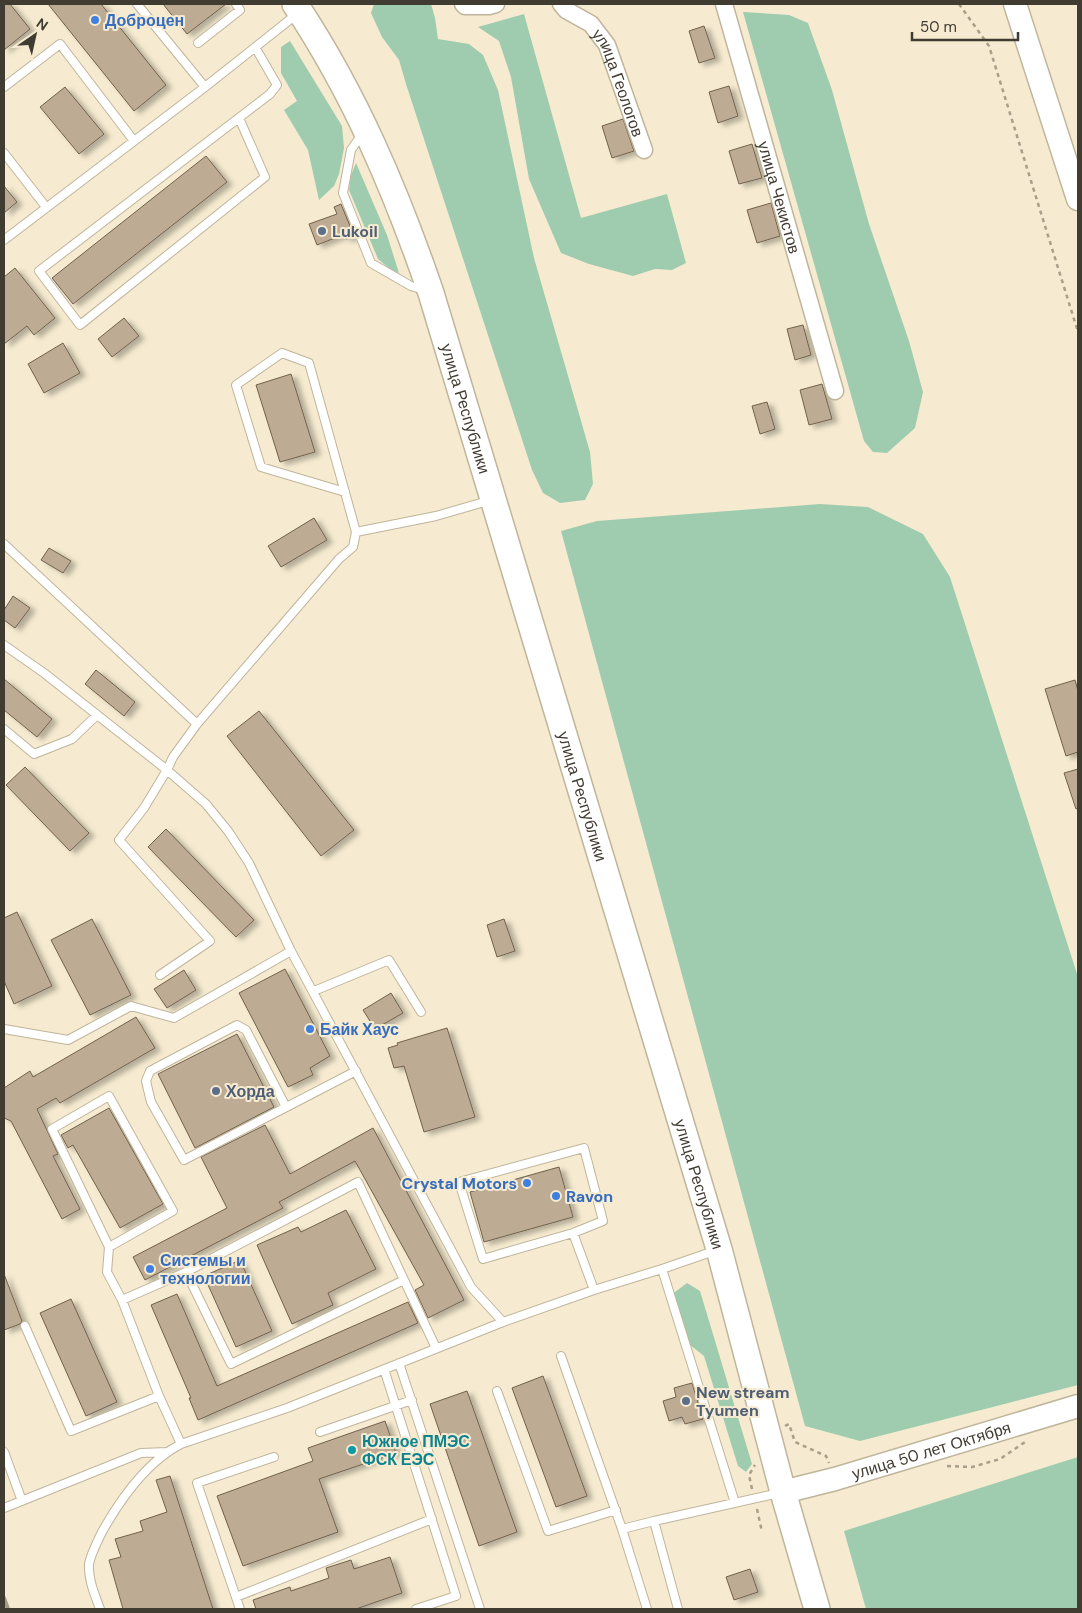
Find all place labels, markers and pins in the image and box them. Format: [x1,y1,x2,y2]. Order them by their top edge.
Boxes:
place label: Доброцен [105,10,184,31]
marker: Доброцен [89,14,101,26]
place label: Lukoil [332,221,378,242]
marker: Lukoil [316,225,328,237]
place label: Байк Хаус [320,1019,399,1040]
marker: Байк Хаус [304,1023,316,1035]
place label: Хорда [226,1081,275,1102]
marker: Хорда [210,1085,222,1097]
place label: Crystal Motors [402,1173,517,1194]
marker: Crystal Motors [521,1177,533,1189]
place label: Ravon [566,1186,613,1207]
marker: Ravon [550,1190,562,1202]
place label: Системы и технологии [160,1250,251,1289]
marker: Системы и технологии [144,1263,156,1275]
place label: New stream Tyumen [696,1382,790,1421]
marker: New stream Tyumen [680,1395,692,1407]
place label: Южное ПМЭС ФСК ЕЭС [362,1431,470,1470]
marker: Южное ПМЭС ФСК ЕЭС [346,1444,358,1456]

